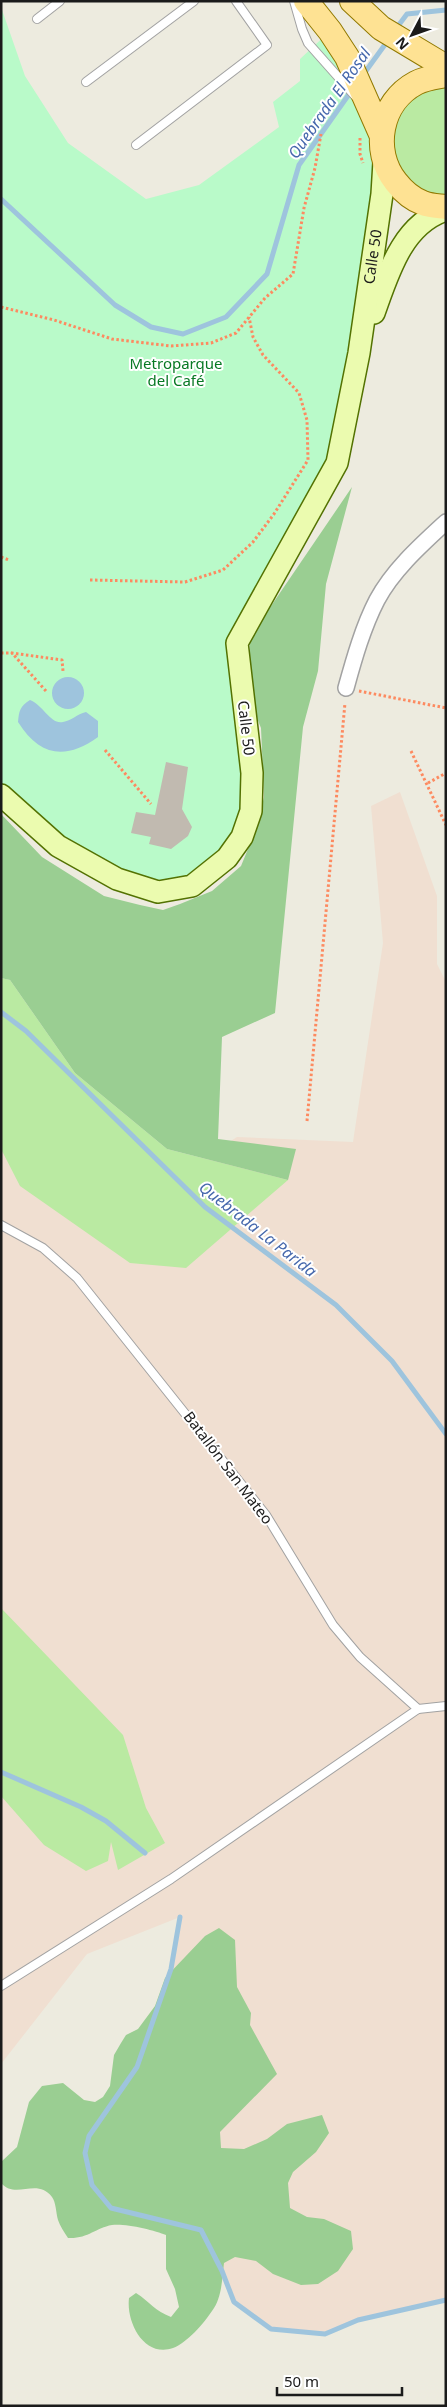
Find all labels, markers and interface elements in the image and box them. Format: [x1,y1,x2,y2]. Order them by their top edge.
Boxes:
north arrow [387,10,437,60]
text: N [391,33,413,54]
water label: Quebrada El Rosal [283,43,376,163]
street label: Calle 50 [358,228,386,285]
park label: Metroparque del Café [130,353,222,390]
street label: Calle 50 [234,699,260,756]
water label: Quebrada La Parida [195,1176,321,1282]
street label: Batallón San Mateo [180,1407,278,1528]
scale bar [277,2364,402,2396]
text: 50 m [284,2371,319,2391]

